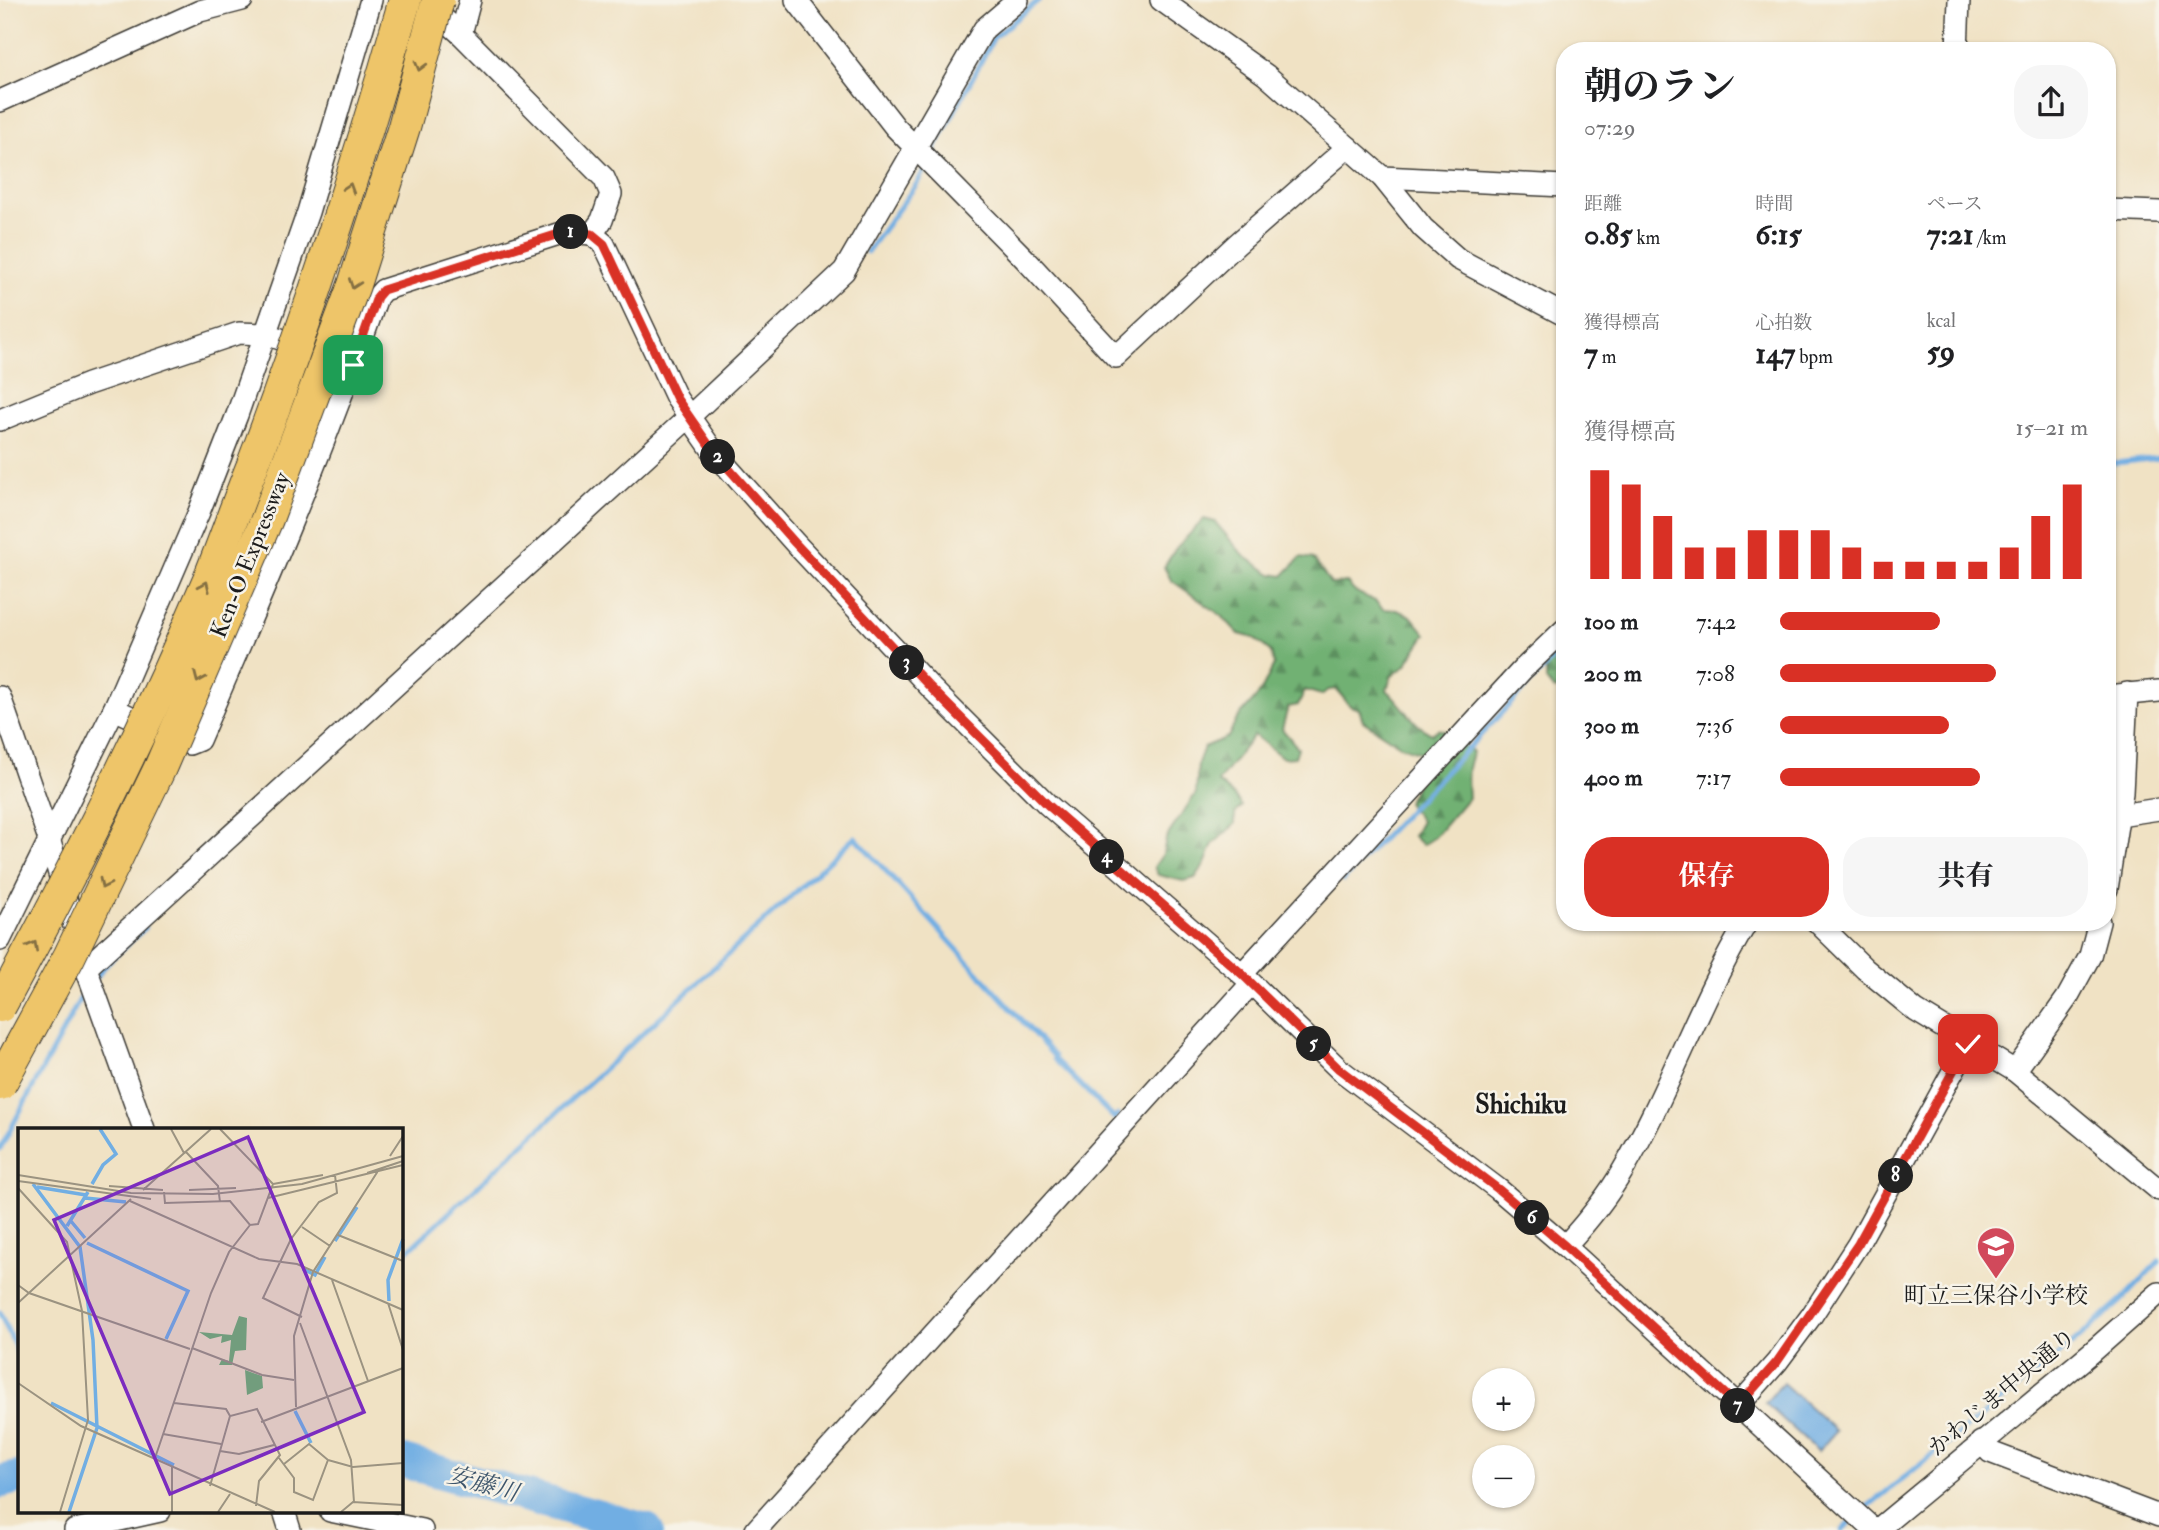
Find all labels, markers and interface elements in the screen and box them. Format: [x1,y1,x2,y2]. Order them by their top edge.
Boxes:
one-way arrow [414,60,428,72]
text: 朝のラン [1584,63,1736,111]
button: share [2014,65,2088,139]
text: 07:29 [1584,113,1635,142]
one-way arrow [341,183,355,195]
text: 距離 [1584,192,1622,216]
text: 時間 [1755,192,1793,216]
text: ペース [1927,192,1983,216]
pin: 1 [554,215,588,250]
text: 0.85 [1584,216,1632,253]
text: 6:15 [1755,216,1802,253]
text: 7:21 [1927,216,1974,253]
text: 1 [567,219,574,243]
text: km [1632,226,1660,250]
text: /km [1974,226,2006,250]
one-way arrow [348,277,362,289]
text: kcal [1927,309,1956,333]
text: 獲得標高 [1584,311,1660,335]
text: 心拍数 [1755,311,1812,335]
text: 59 [1927,333,1955,370]
pin [323,335,383,395]
text: 7 [1584,335,1598,372]
text: 147 [1755,335,1795,372]
text: m [1598,345,1617,369]
text: bpm [1795,345,1833,369]
icon: arrive [334,346,372,384]
text: 15–21 m [2016,413,2088,442]
text: 獲得標高 [1584,417,1676,446]
pin: 2 [700,440,736,475]
text: 2 [713,444,722,468]
street label: Ken-O Expressway [204,467,298,642]
one-way arrow [197,581,211,594]
text: 100 m [1584,607,1638,636]
text: 7:42 [1696,607,1736,636]
pin: 3 [890,646,925,680]
text: 3 [903,650,910,674]
text: 200 m [1584,659,1642,688]
text: 7:08 [1696,659,1735,688]
one-way arrow [193,670,207,683]
text: 300 m [1584,711,1639,740]
text: 7:36 [1696,711,1733,740]
text: 400 m [1584,763,1643,792]
text: 7:17 [1696,763,1731,792]
button: 保存 [1584,837,1829,917]
button: 共有 [1843,837,2088,917]
pin: 4 [1090,840,1124,874]
text: 4 [1101,844,1112,868]
one-way arrow [99,877,113,889]
one-way arrow [25,941,38,953]
pin [1938,1014,1998,1074]
icon: check [1949,1025,1987,1063]
pin: 5 [1296,1026,1332,1062]
text: 5 [1309,1031,1318,1055]
district label: Shichiku [1475,1089,1567,1121]
inset map [18,1128,402,1512]
pin: 8 [1878,1158,1913,1194]
text: 8 [1891,1163,1900,1187]
pin: 6 [1514,1200,1550,1236]
text: 6 [1527,1205,1536,1229]
school or university icon: 町立三保谷小学校 [1975,1225,2017,1280]
place label: 町立三保谷小学校 [1904,1281,2088,1310]
street label: かわじま中央通り [1922,1322,2082,1462]
map controls [1472,1368,1535,1508]
button: + [1472,1368,1535,1431]
pin: 7 [1720,1388,1756,1424]
text: 7 [1733,1393,1742,1417]
button: − [1472,1445,1535,1508]
water label: 安藤川 [444,1459,525,1510]

